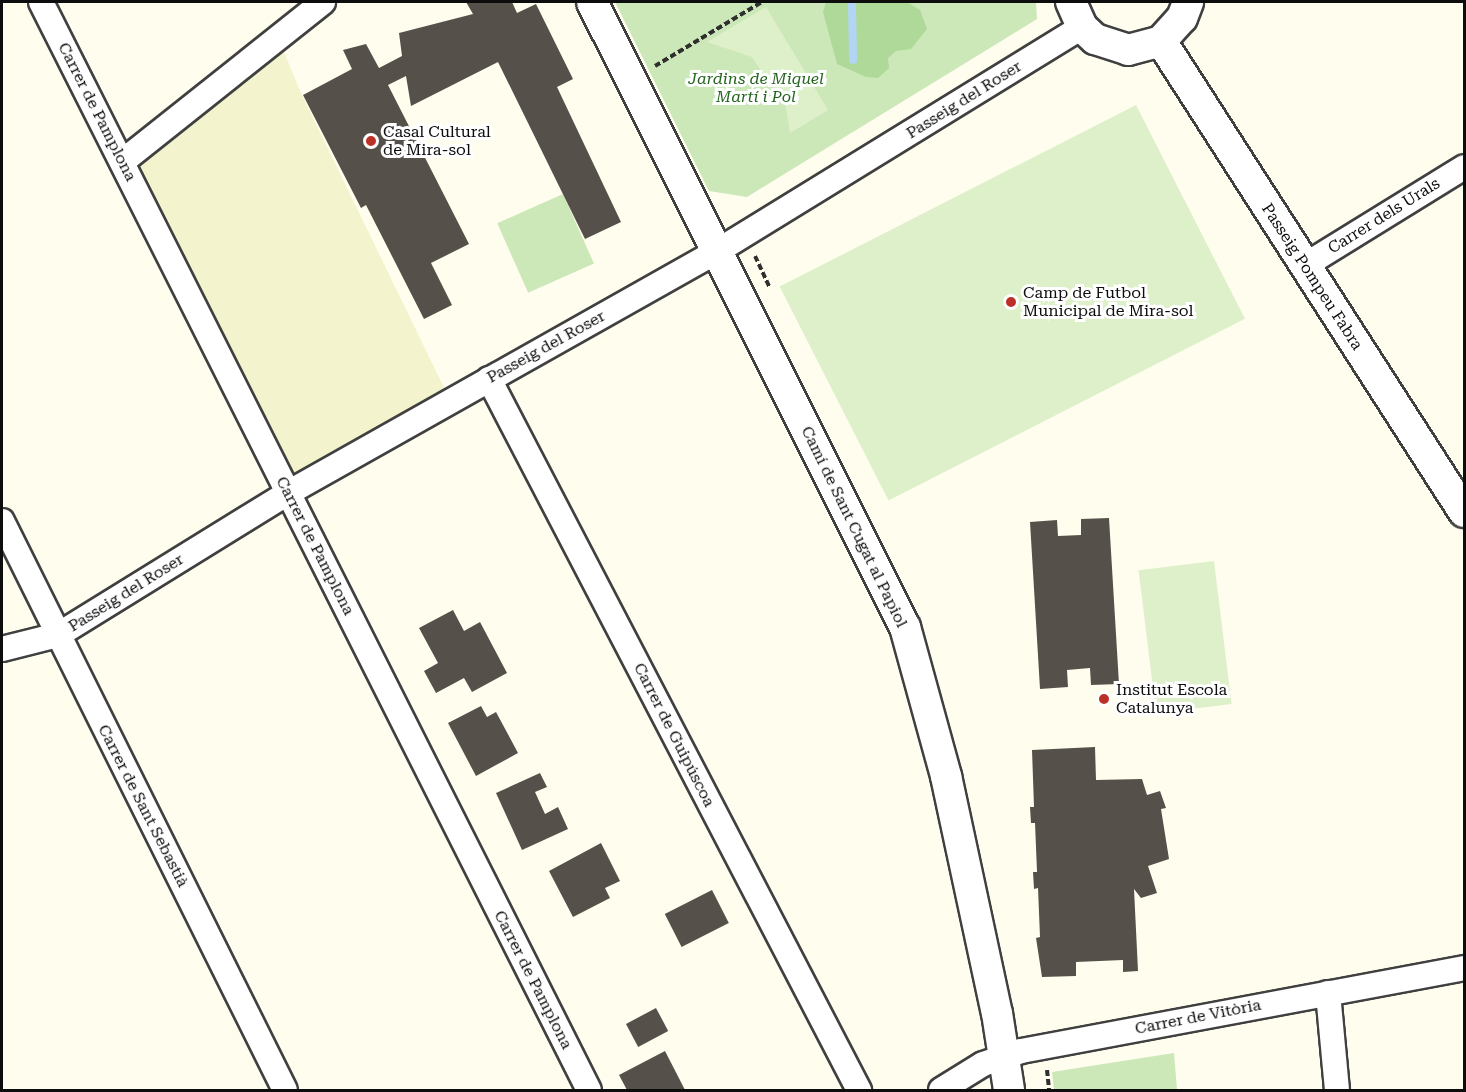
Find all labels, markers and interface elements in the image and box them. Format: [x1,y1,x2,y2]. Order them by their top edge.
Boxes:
street label: Carrer de Pamplona [54,39,140,185]
street label: Passeig del Roser [903,57,1025,143]
park label: Jardins de Miquel Martí i Pol [688,69,824,107]
place label: Casal Cultural de Mira-sol [383,122,491,160]
marker: Casal Cultural de Mira-sol [364,134,378,148]
street label: Carrer dels Urals [1325,174,1443,258]
street label: Passeig Pompeu Fabra [1257,200,1367,354]
place label: Camp de Futbol Municipal de Mira-sol [1023,283,1193,321]
marker: Camp de Futbol Municipal de Mira-sol [1004,295,1018,309]
street label: Passeig del Roser [484,307,608,387]
street label: Camí de Sant Cugat al Papiol [797,423,911,631]
street label: Carrer de Pamplona [272,473,358,619]
street label: Passeig del Roser [65,550,187,636]
street label: Carrer de Guipúscoa [629,660,719,810]
place label: Institut Escola Catalunya [1116,680,1227,718]
marker: Institut Escola Catalunya [1097,692,1111,706]
street label: Carrer de Sant Sebastià [94,722,192,890]
street label: Carrer de Pamplona [490,907,576,1053]
street label: Carrer de Vitòria [1133,995,1263,1039]

